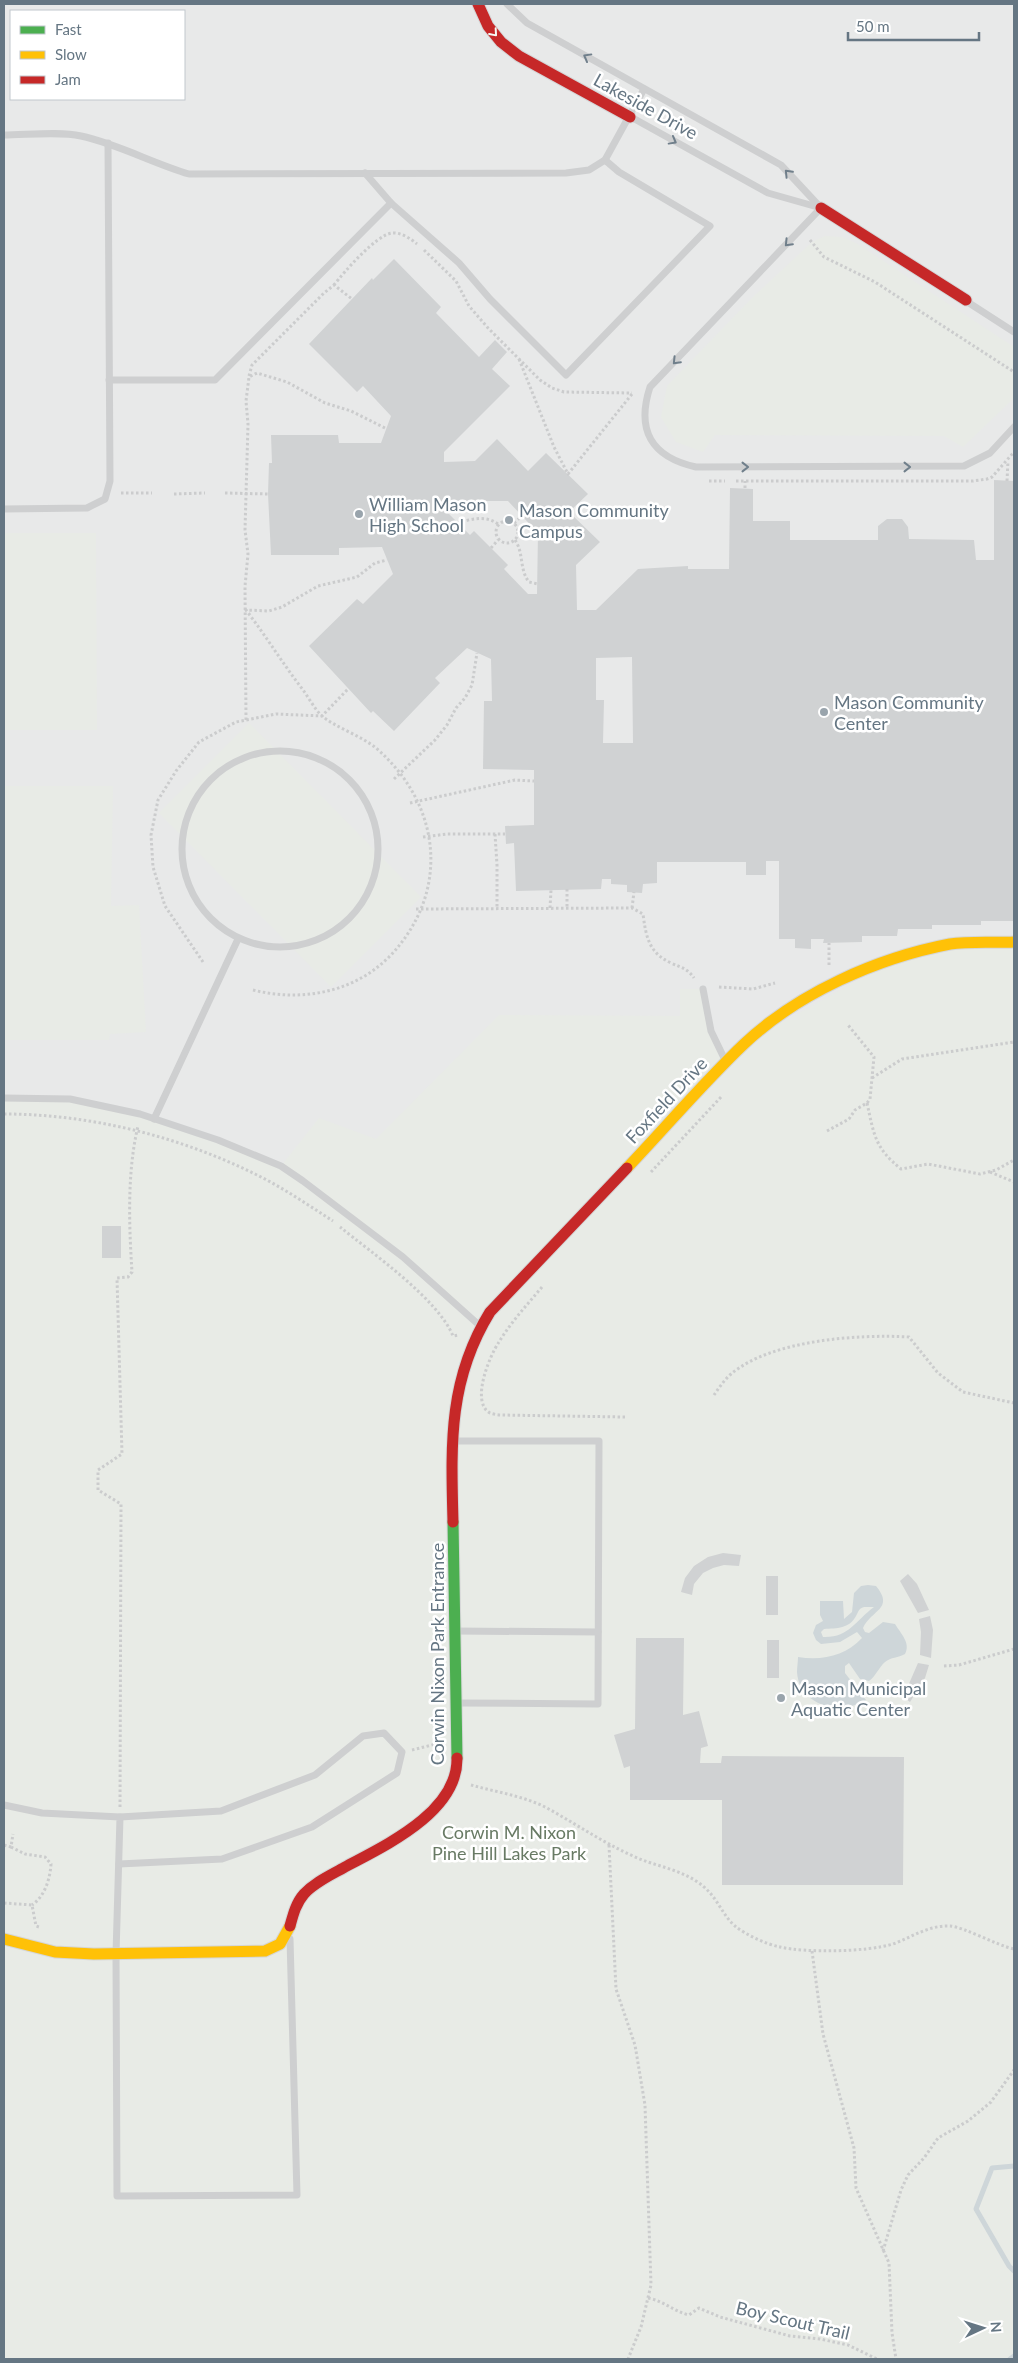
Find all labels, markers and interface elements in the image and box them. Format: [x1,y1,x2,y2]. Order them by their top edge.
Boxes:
legend [10,10,185,100]
scale bar [848,10,979,42]
text: 50 m [856,17,890,35]
text: Fast [55,20,82,38]
one-way arrow [488,28,497,37]
text: Slow [55,45,87,63]
one-way arrow [583,53,592,63]
street label: Lakeside Drive [590,68,702,144]
text: Jam [55,70,81,88]
one-way arrow [667,134,676,144]
one-way arrow [785,169,794,178]
one-way arrow [785,237,794,246]
one-way arrow [673,355,682,364]
one-way arrow [742,462,749,472]
one-way arrow [904,462,912,472]
place label: William Mason High School [369,493,487,536]
place label: Mason Community Campus [519,499,670,542]
marker: William Mason High School [353,508,365,520]
marker: Mason Community Campus [503,514,515,526]
place label: Mason Community Center [834,691,985,734]
marker: Mason Community Center [818,706,830,718]
street label: Foxfield Drive [621,1052,711,1148]
street label: Corwin Nixon Park Entrance [426,1543,448,1765]
place label: Mason Municipal Aquatic Center [791,1677,926,1720]
marker: Mason Municipal Aquatic Center [775,1692,787,1704]
park label: Corwin M. Nixon Pine Hill Lakes Park [432,1821,587,1864]
street label: Boy Scout Trail [734,2296,852,2344]
north arrow [958,2303,1008,2353]
text: N [988,2321,1005,2333]

